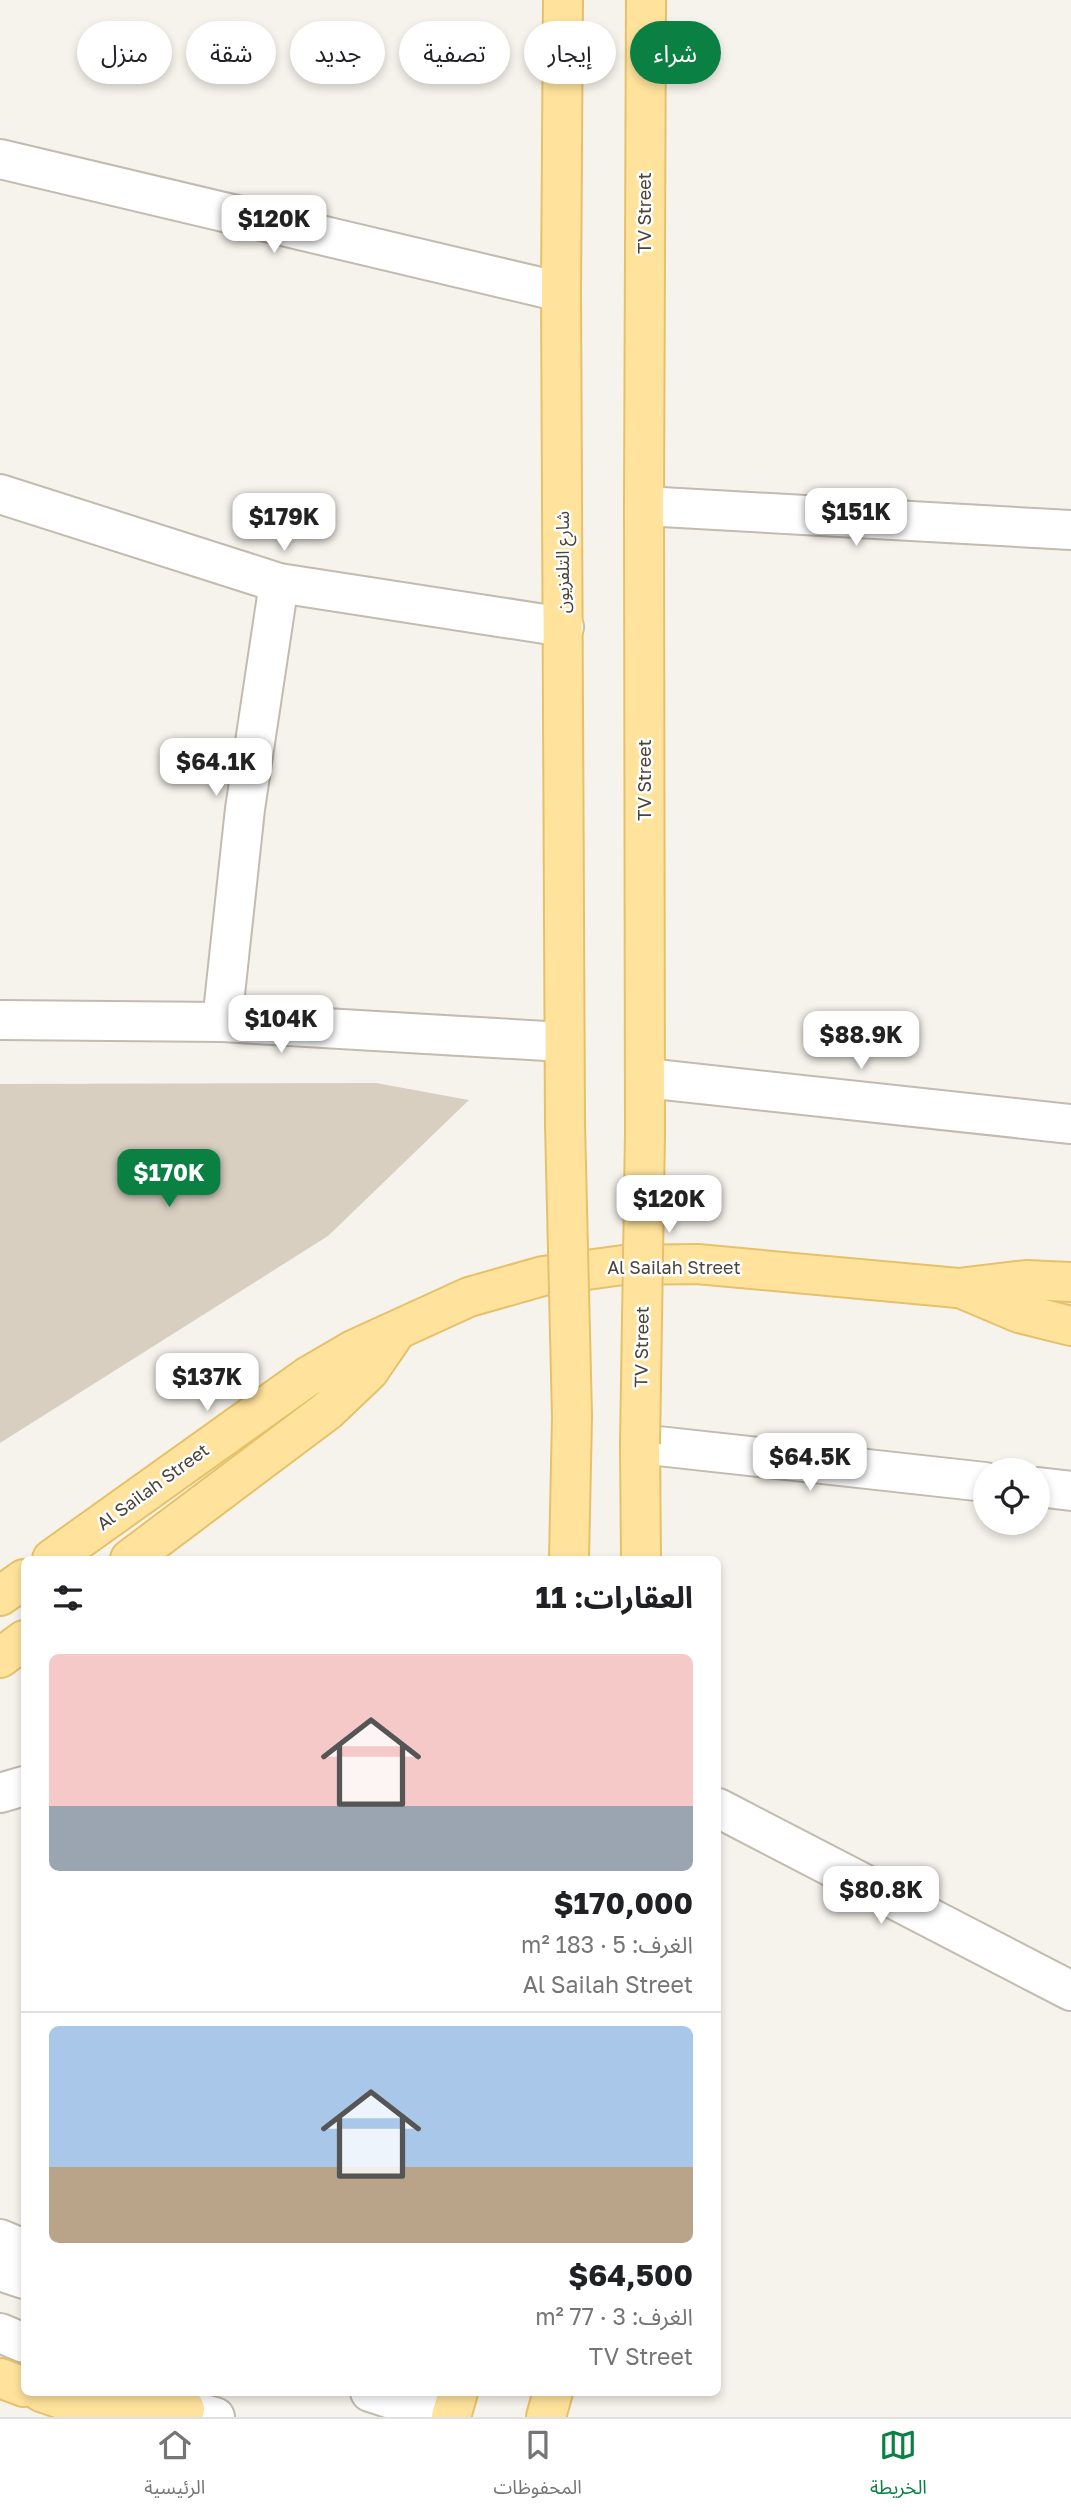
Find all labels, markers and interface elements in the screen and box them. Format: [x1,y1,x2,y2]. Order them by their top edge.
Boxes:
chip: منزل [77,21,172,84]
chip: شقة [186,21,276,84]
chip: جديد [290,21,385,84]
chip: تصفية [399,21,510,84]
chip: إيجار [524,21,616,84]
chip: شراء [630,21,721,84]
street label: TV Street [633,172,655,254]
pin: $120K [225,196,323,255]
text: $120K [238,204,310,232]
pin: $151K [807,489,905,548]
pin: $179K [235,494,333,553]
text: $151K [821,497,891,525]
text: $179K [248,502,320,530]
street label: شارع التلفزيون [551,511,577,613]
pin: $64.1K [159,738,273,798]
street label: TV Street [633,739,655,821]
text: $64.1K [176,747,256,775]
pin: $104K [232,996,330,1055]
text: $104K [244,1004,318,1032]
pin: $88.9K [804,1012,918,1071]
text: $88.9K [819,1020,903,1048]
pin: $170K [120,1150,218,1209]
text: $170K [133,1158,205,1186]
pin: $120K [620,1176,718,1235]
text: $120K [633,1184,705,1212]
street label: Al Sailah Street [607,1256,741,1278]
street label: TV Street [629,1306,653,1388]
pin: $137K [158,1354,256,1413]
text: $137K [172,1362,242,1390]
pin: $64.5K [753,1434,867,1493]
street label: Al Sailah Street [92,1438,213,1534]
text: $64.5K [769,1442,851,1470]
map controls [973,1458,1050,1535]
button: locate [973,1458,1050,1535]
icon: filters [49,1579,87,1617]
text: العقارات: 11 [535,1579,693,1615]
icon: home [308,1699,434,1825]
pin: $80.8K [824,1867,938,1926]
text: $80.8K [839,1875,923,1903]
text: $170,000 [554,1885,693,1921]
text: الغرف: 5 · 183 m² [521,1930,693,1958]
text: Al Sailah Street [523,1970,693,1998]
icon: home [308,2071,434,2197]
text: $64,500 [568,2257,693,2293]
text: الغرف: 3 · 77 m² [535,2302,693,2330]
text: TV Street [589,2342,693,2370]
tab: الرئيسية [144,2426,205,2508]
tab: المحفوظات [494,2426,582,2508]
tab: الخريطة [870,2426,927,2508]

